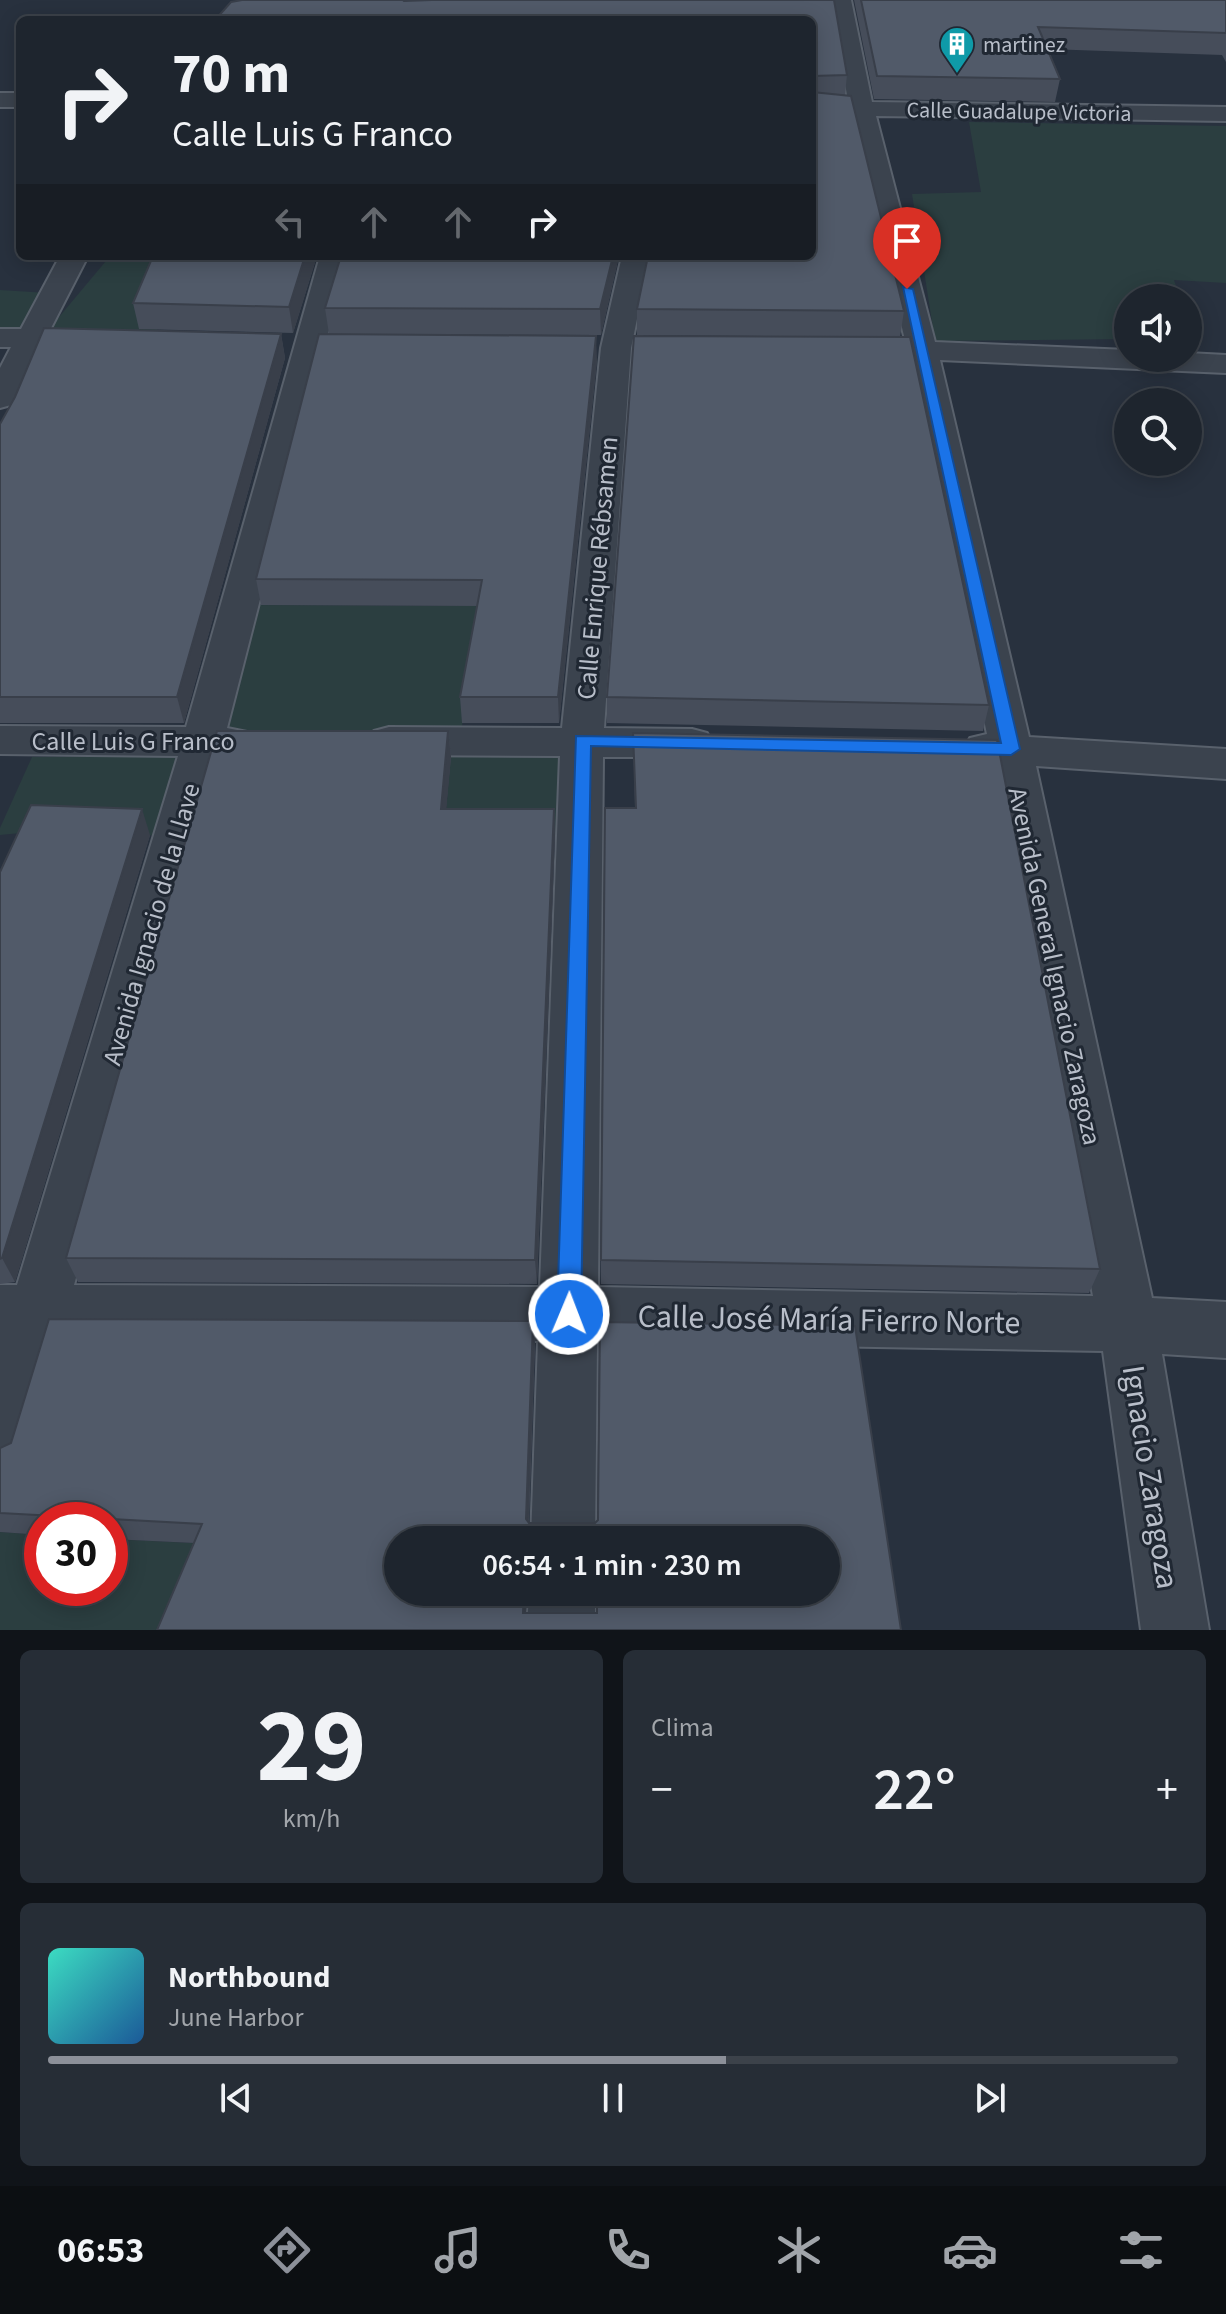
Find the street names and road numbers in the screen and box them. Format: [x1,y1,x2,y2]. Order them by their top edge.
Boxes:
street label: Calle Guadalupe Victoria [906,94,1132,130]
street label: Calle Enrique Rébsamen [568,435,627,701]
street label: Calle Luis G Franco [31,723,235,760]
street label: Avenida Ignacio de la Llave [93,779,209,1069]
street label: Avenida General Ignacio Zaragoza [998,784,1111,1148]
street label: Calle José María Fierro Norte [637,1294,1021,1346]
street label: Ignacio Zaragoza [1110,1362,1190,1592]

